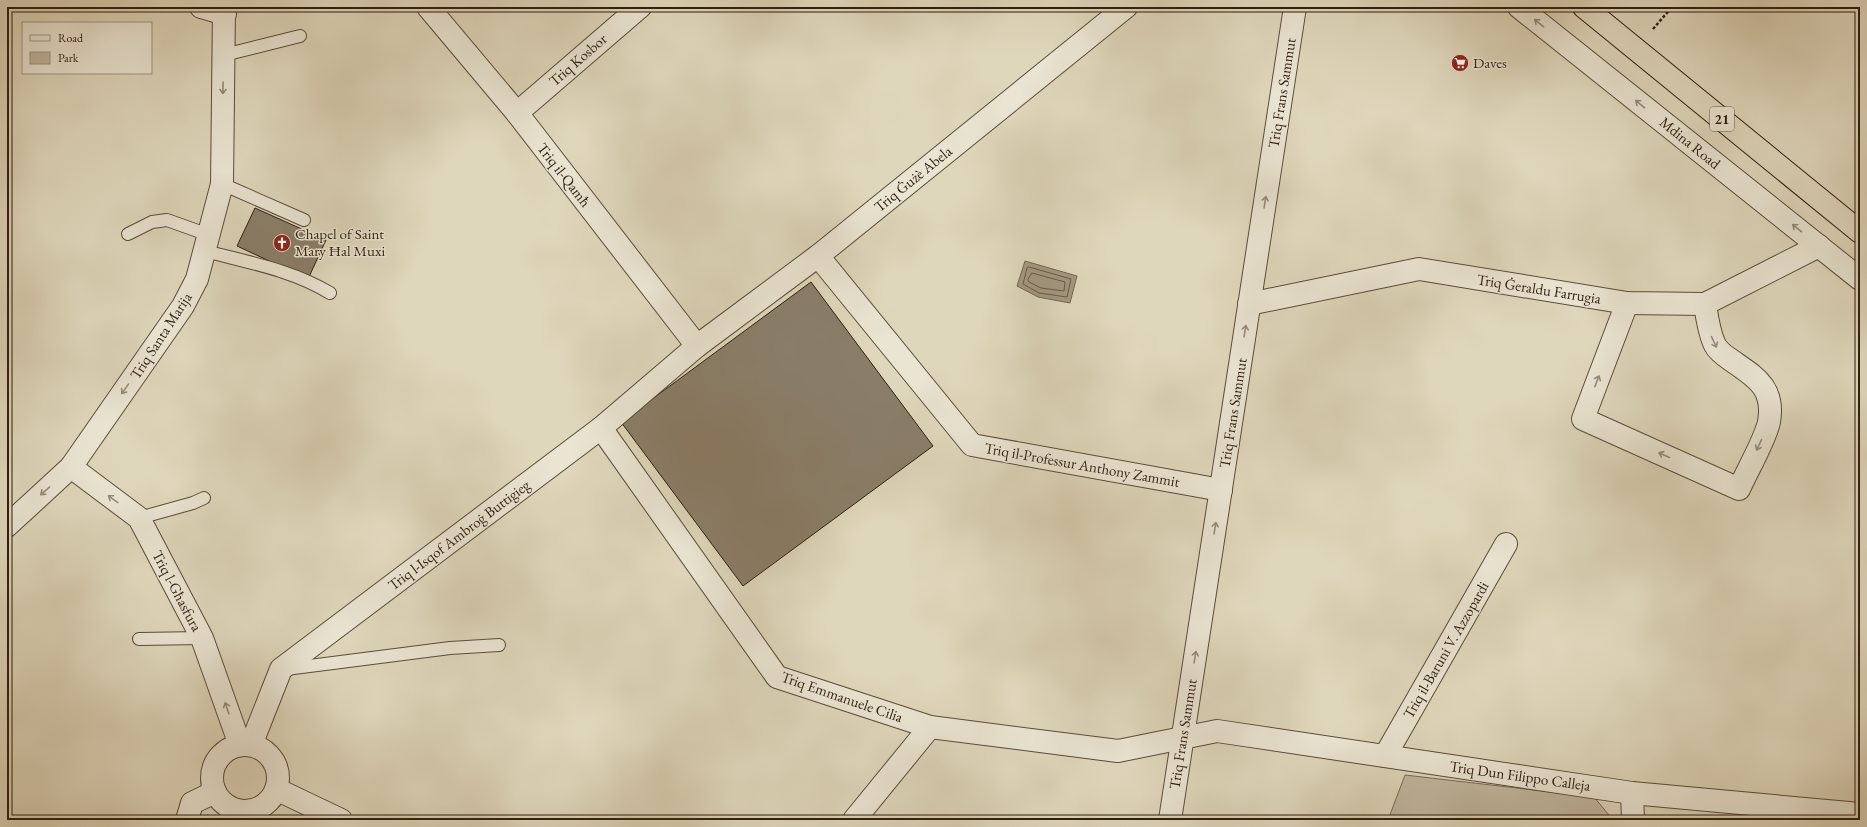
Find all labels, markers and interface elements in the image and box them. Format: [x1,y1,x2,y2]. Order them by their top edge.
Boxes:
one-way arrow [1533,18,1544,27]
legend [22,22,152,74]
street label: Triq Kosbor [545,29,611,90]
text: Road [58,30,84,46]
street label: Triq Frans Sammut [1263,36,1300,149]
text: Park [58,50,79,66]
supermarket icon: Daves [1450,53,1470,73]
place label: Daves [1473,53,1507,72]
one-way arrow [219,81,227,94]
one-way arrow [1635,99,1646,108]
road number: 21 [1710,107,1734,131]
street label: Mdina Road [1656,112,1725,173]
street label: Triq il-Qamħ [533,139,596,211]
street label: Triq Ġużè Abela [870,141,956,216]
one-way arrow [1261,196,1269,209]
place label: Chapel of Saint Mary Ħal Muxi [295,224,385,260]
one-way arrow [1791,224,1802,233]
church icon: Chapel of Saint Mary Ħal Muxi [272,233,292,253]
street label: Triq Ġeraldu Farrugia [1476,269,1602,308]
street label: Triq Santa Marija [125,289,196,383]
one-way arrow [1241,325,1249,338]
one-way arrow [1711,335,1718,347]
street label: Triq Frans Sammut [1214,356,1251,469]
one-way arrow [1594,375,1602,387]
one-way arrow [121,384,129,395]
street label: Triq il-Professur Anthony Zammit [983,438,1181,491]
one-way arrow [1755,439,1762,451]
one-way arrow [1658,451,1670,458]
street label: Triq l-Isqof Ambroġ Buttigieg [384,475,534,594]
one-way arrow [40,486,50,495]
one-way arrow [108,495,119,503]
one-way arrow [1211,522,1219,535]
street label: Triq l-Għasfura [148,547,207,635]
street label: Triq il-Baruni V. Azzopardi [1399,577,1493,722]
one-way arrow [1191,651,1199,664]
street label: Triq Emmanuele Cilia [779,667,906,726]
street label: Triq Frans Sammut [1164,677,1201,790]
one-way arrow [222,702,230,714]
street label: Triq Dun Filippo Calleja [1448,756,1592,795]

